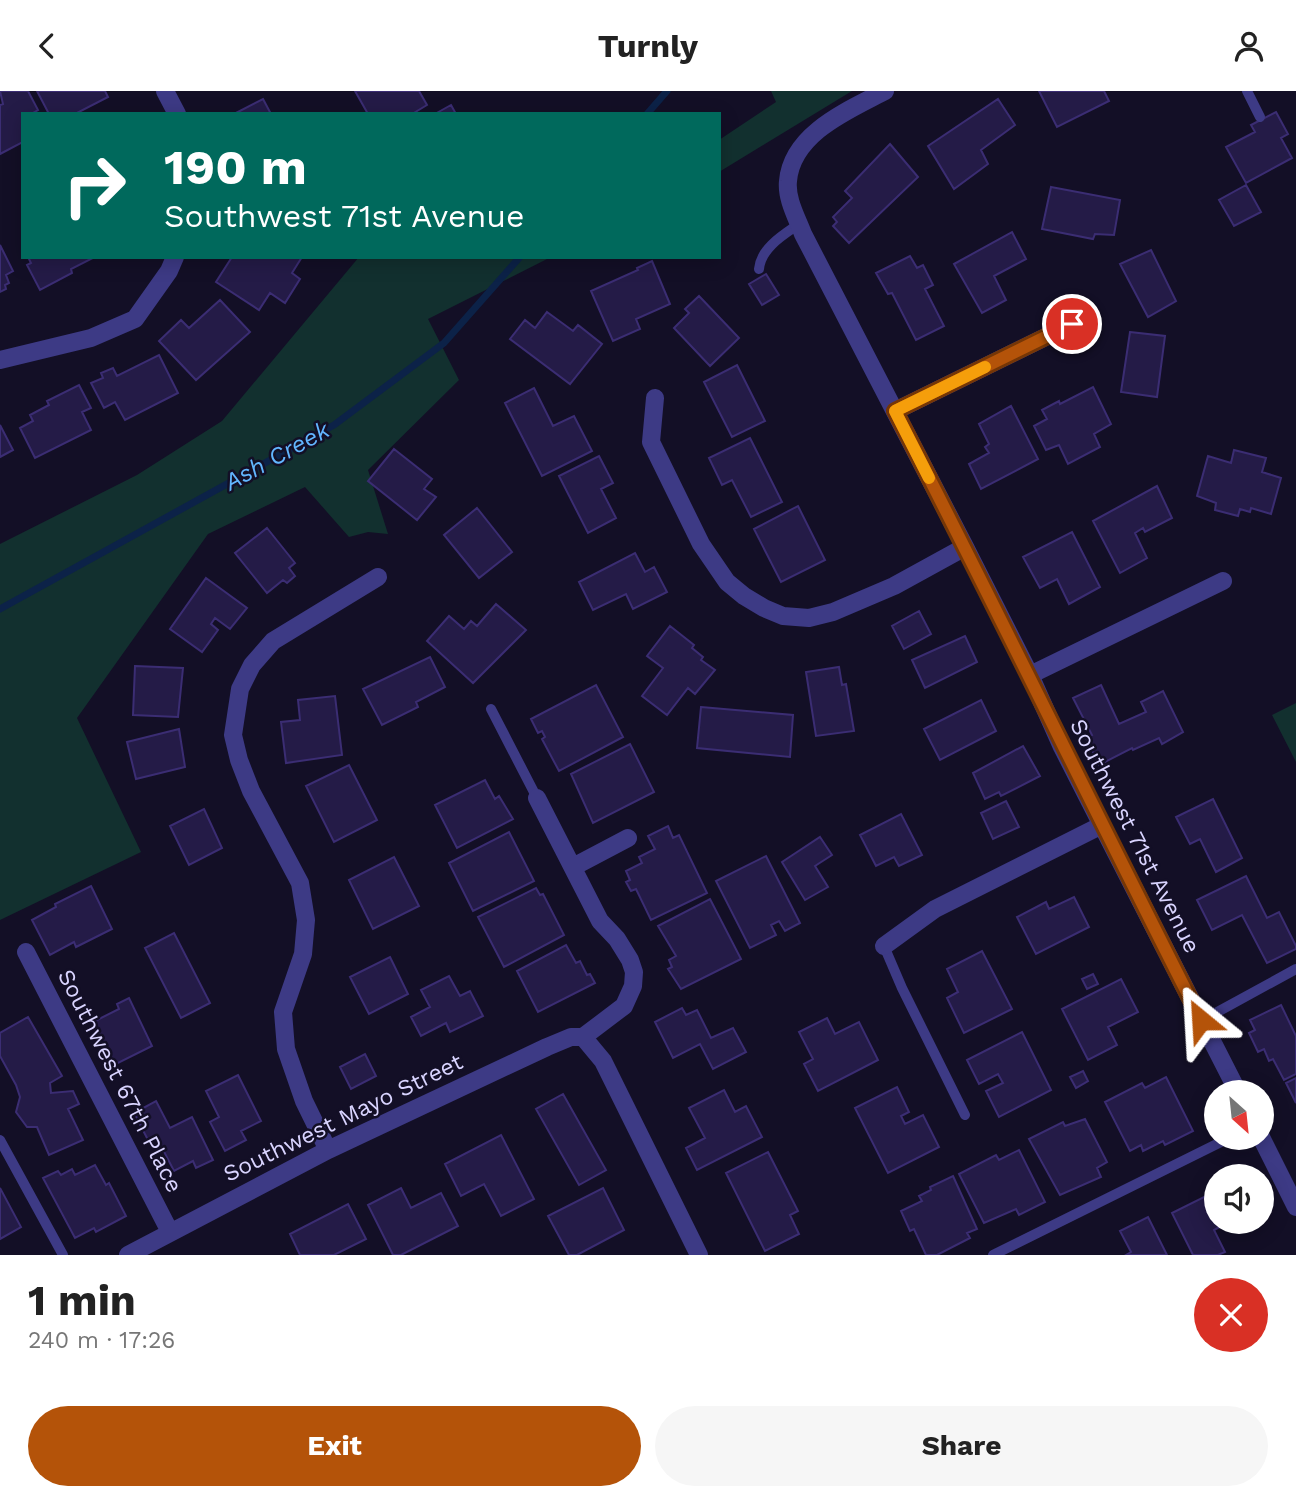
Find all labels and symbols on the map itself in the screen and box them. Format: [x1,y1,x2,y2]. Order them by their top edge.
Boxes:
pin [1042,294,1102,354]
water label: Ash Creek [219,415,335,497]
street label: Southwest 71st Avenue [1064,714,1206,958]
street label: Southwest 67th Place [52,965,188,1197]
position arrow [1164,983,1238,1057]
street label: Southwest Mayo Street [219,1048,467,1188]
north arrow [1204,1080,1274,1150]

